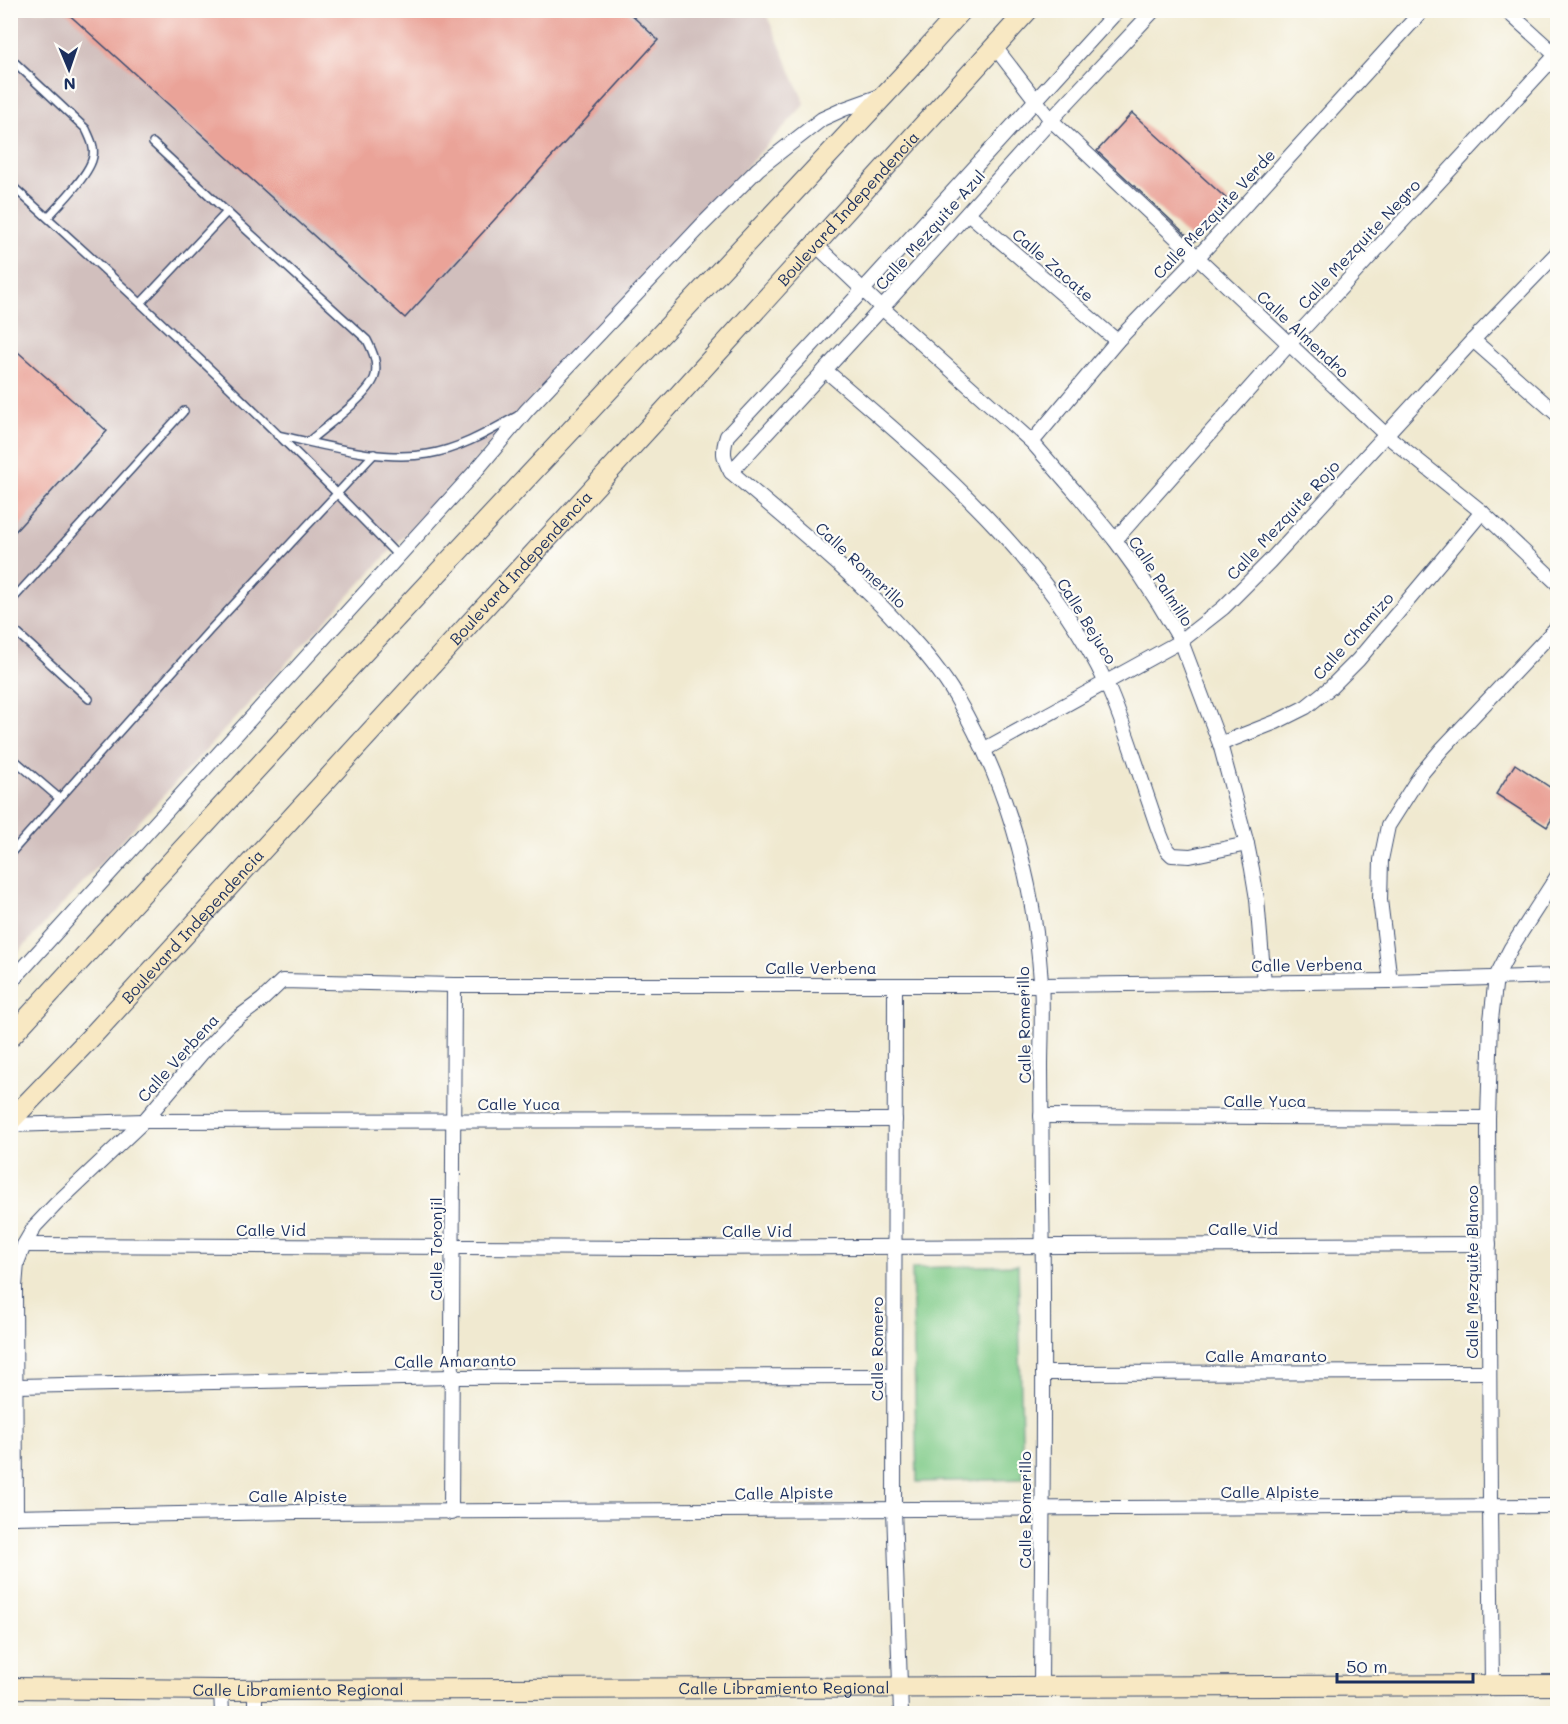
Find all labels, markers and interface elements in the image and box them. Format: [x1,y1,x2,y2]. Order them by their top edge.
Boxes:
north arrow [39,39,99,99]
text: N [63,74,76,95]
street label: Boulevard Independencia [772,126,923,290]
street label: Calle Mezquite Verde [1148,144,1279,283]
street label: Calle Mezquite Azul [870,165,989,294]
street label: Calle Mezquite Negro [1293,174,1424,313]
street label: Calle Zacate [1008,223,1099,306]
street label: Calle Almendro [1253,285,1354,382]
street label: Calle Mezquite Rojo [1222,455,1344,584]
street label: Boulevard Independencia [445,486,596,649]
street label: Calle Romerillo [811,517,911,612]
street label: Calle Palmillo [1124,532,1198,630]
street label: Calle Bejuco [1053,574,1122,668]
street label: Calle Chamizo [1308,587,1398,684]
street label: Boulevard Independencia [116,844,268,1007]
street label: Calle Verbena [1251,953,1363,976]
street label: Calle Verbena [765,957,877,978]
street label: Calle Romerillo [1012,966,1035,1084]
street label: Calle Verbena [132,1009,223,1106]
street label: Calle Yuca [1223,1090,1307,1111]
street label: Calle Yuca [477,1093,561,1114]
street label: Calle Mezquite Blanco [1461,1185,1482,1359]
street label: Calle Toronjil [425,1197,446,1301]
street label: Calle Vid [1208,1218,1278,1239]
street label: Calle Vid [236,1219,306,1240]
street label: Calle Vid [722,1220,792,1241]
street label: Calle Romero [866,1297,887,1401]
street label: Calle Amaranto [1205,1345,1327,1366]
street label: Calle Amaranto [394,1349,516,1372]
street label: Calle Romerillo [1014,1451,1035,1569]
street label: Calle Alpiste [734,1481,834,1504]
street label: Calle Alpiste [1220,1481,1320,1502]
street label: Calle Alpiste [248,1485,348,1506]
scale bar [1337,1646,1474,1684]
text: 50 m [1346,1654,1388,1678]
street label: Calle Libramiento Regional [678,1677,889,1698]
street label: Calle Libramiento Regional [192,1678,403,1700]

